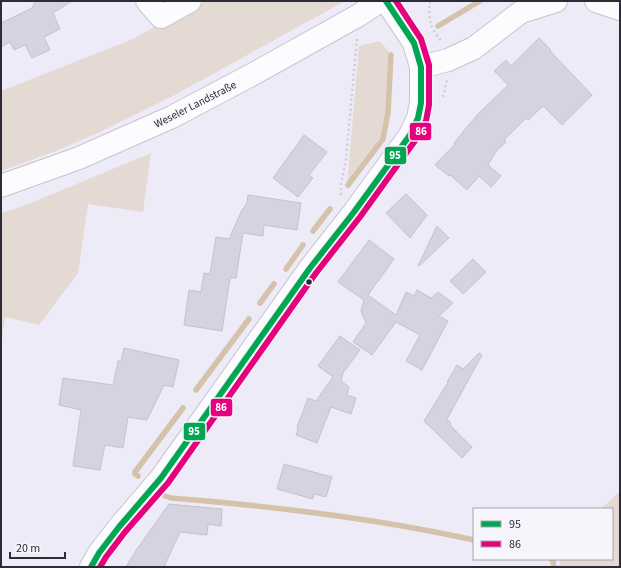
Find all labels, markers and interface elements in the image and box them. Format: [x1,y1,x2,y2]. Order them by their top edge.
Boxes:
street label: Weseler Landstraße [152,77,239,132]
line badge: 86 [409,122,432,141]
text: 86 [415,124,427,139]
line badge: 95 [384,146,407,165]
text: 95 [389,148,401,163]
unlabelled marker [304,277,314,287]
line badge: 86 [210,398,233,417]
text: 86 [215,400,227,415]
line badge: 95 [183,422,206,441]
text: 95 [188,424,200,439]
legend [473,508,613,560]
text: 95 [509,516,521,533]
scale bar [10,534,65,560]
text: 86 [509,536,521,553]
text: 20 m [16,540,40,557]

